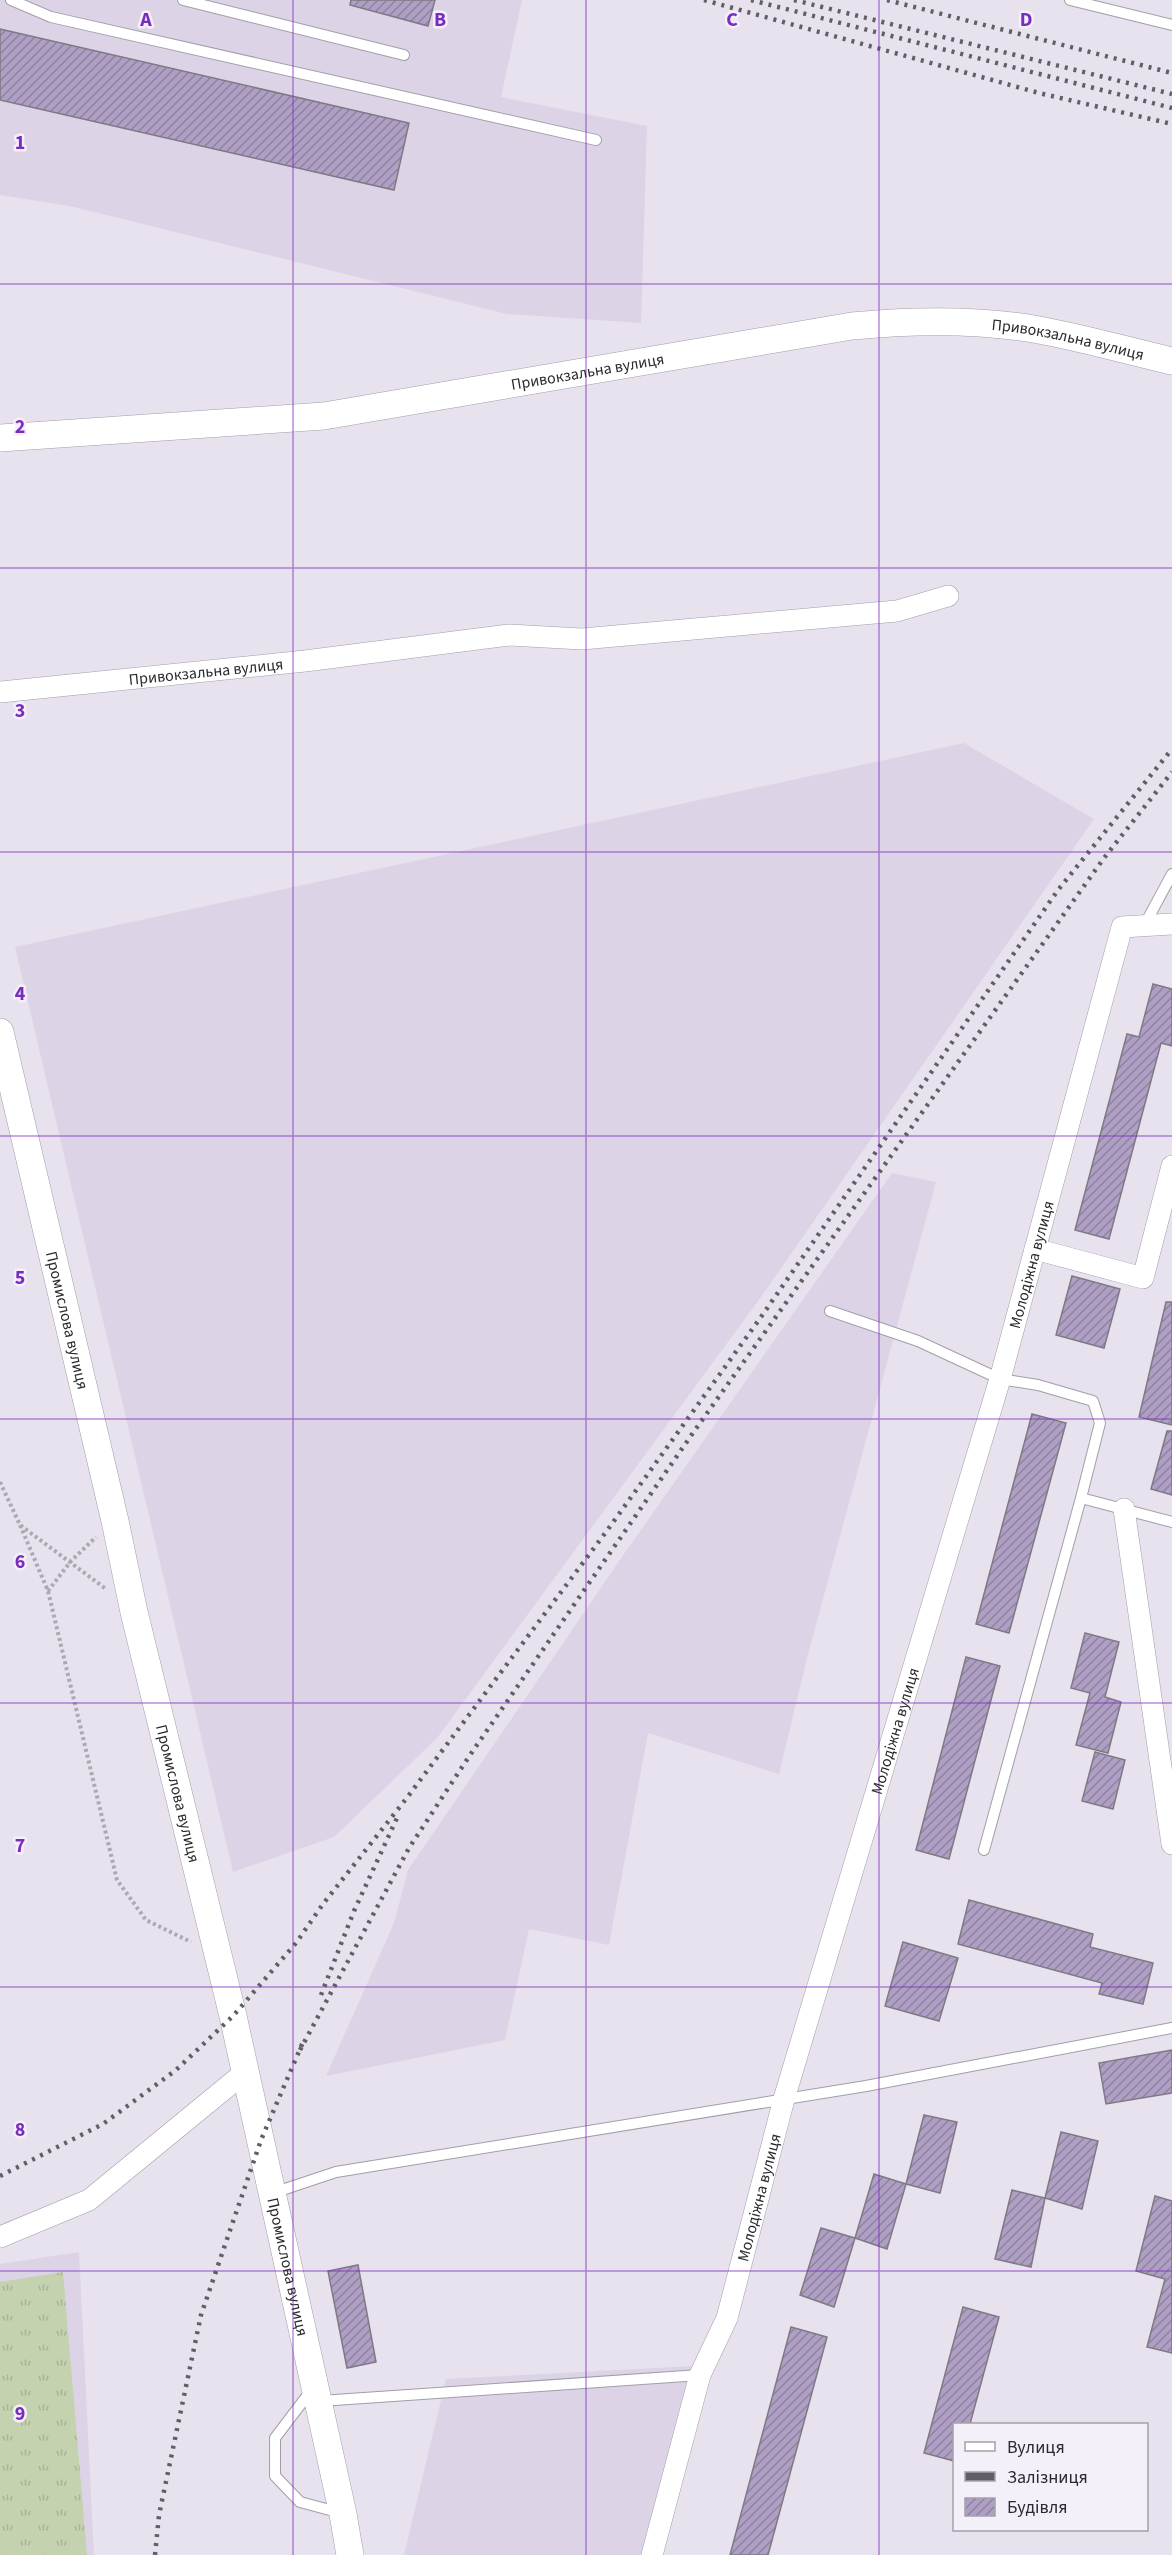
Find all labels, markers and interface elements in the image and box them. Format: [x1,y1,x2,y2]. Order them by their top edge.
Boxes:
text: A [139,6,152,34]
text: B [434,6,446,34]
text: C [726,6,738,34]
text: D [1020,6,1032,34]
text: 1 [15,129,25,157]
street label: Привокзальна вулиця [991,314,1146,366]
street label: Привокзальна вулиця [509,348,666,396]
text: 2 [15,413,25,441]
street label: Привокзальна вулиця [128,653,284,691]
text: 3 [15,697,25,725]
text: 4 [15,980,26,1008]
street label: Молодіжна вулиця [1004,1198,1060,1331]
street label: Промислова вулиця [40,1249,94,1392]
text: 5 [15,1264,25,1292]
text: 6 [15,1548,25,1576]
street label: Молодіжна вулиця [866,1665,925,1797]
street label: Промислова вулиця [150,1722,205,1865]
text: 7 [15,1832,25,1860]
text: 8 [15,2116,25,2144]
street label: Молодіжна вулиця [732,2131,787,2264]
street label: Промислова вулиця [261,2196,313,2338]
text: 9 [15,2400,25,2428]
legend [953,2423,1148,2531]
text: Вулиця [1007,2435,1065,2460]
text: Залізниця [1007,2465,1088,2490]
text: Будівля [1007,2495,1067,2520]

